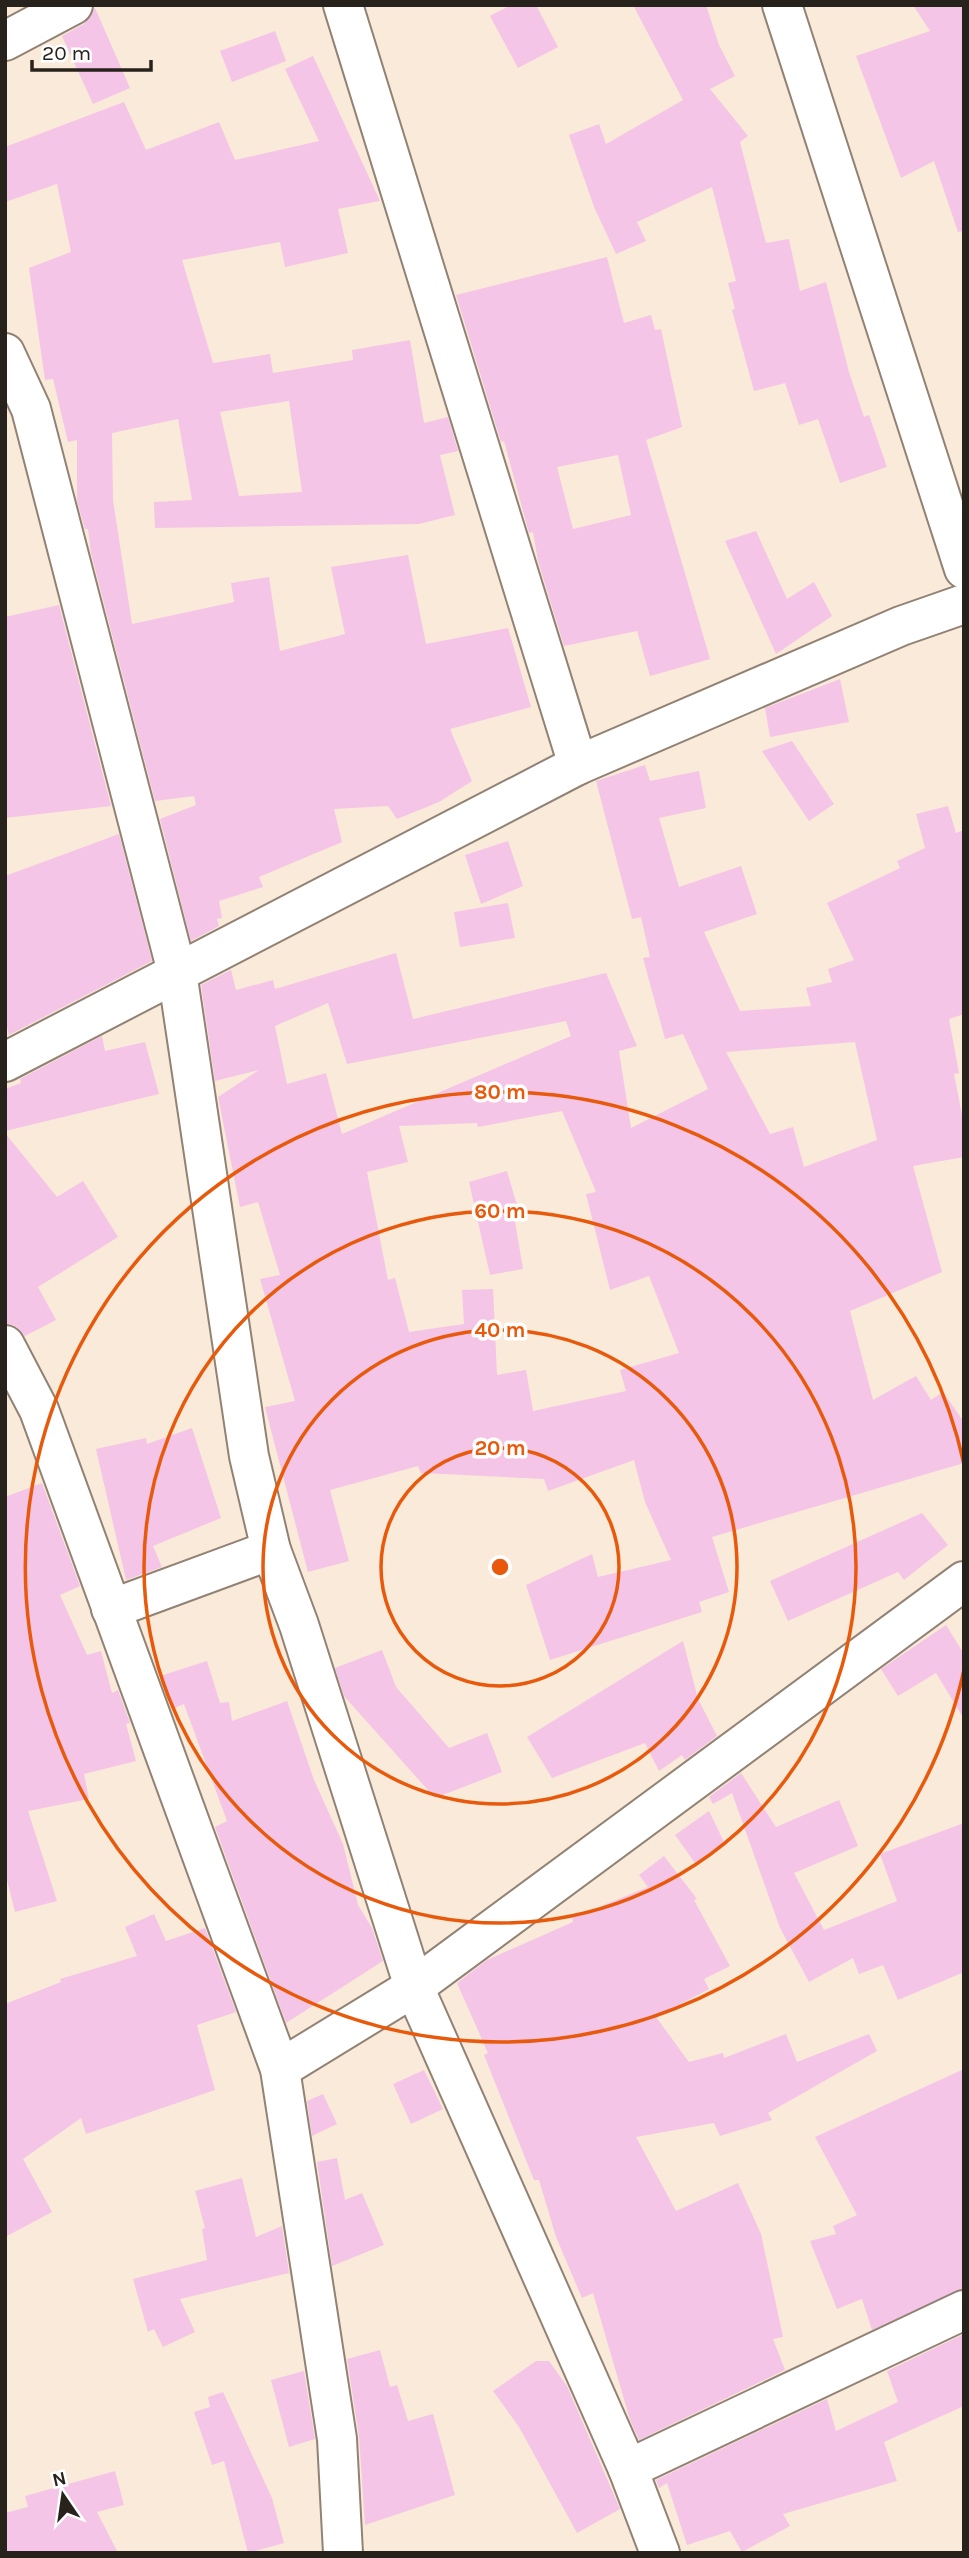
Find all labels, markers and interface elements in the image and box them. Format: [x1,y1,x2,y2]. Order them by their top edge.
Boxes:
scale bar [32,28,150,72]
text: 20 m [42,41,91,65]
text: 80 m [474,1080,526,1104]
text: 60 m [474,1199,526,1223]
text: 40 m [474,1318,526,1342]
text: 20 m [474,1436,526,1460]
centre of rings [488,1555,512,1579]
north arrow [28,2460,98,2530]
text: N [50,2467,69,2492]

